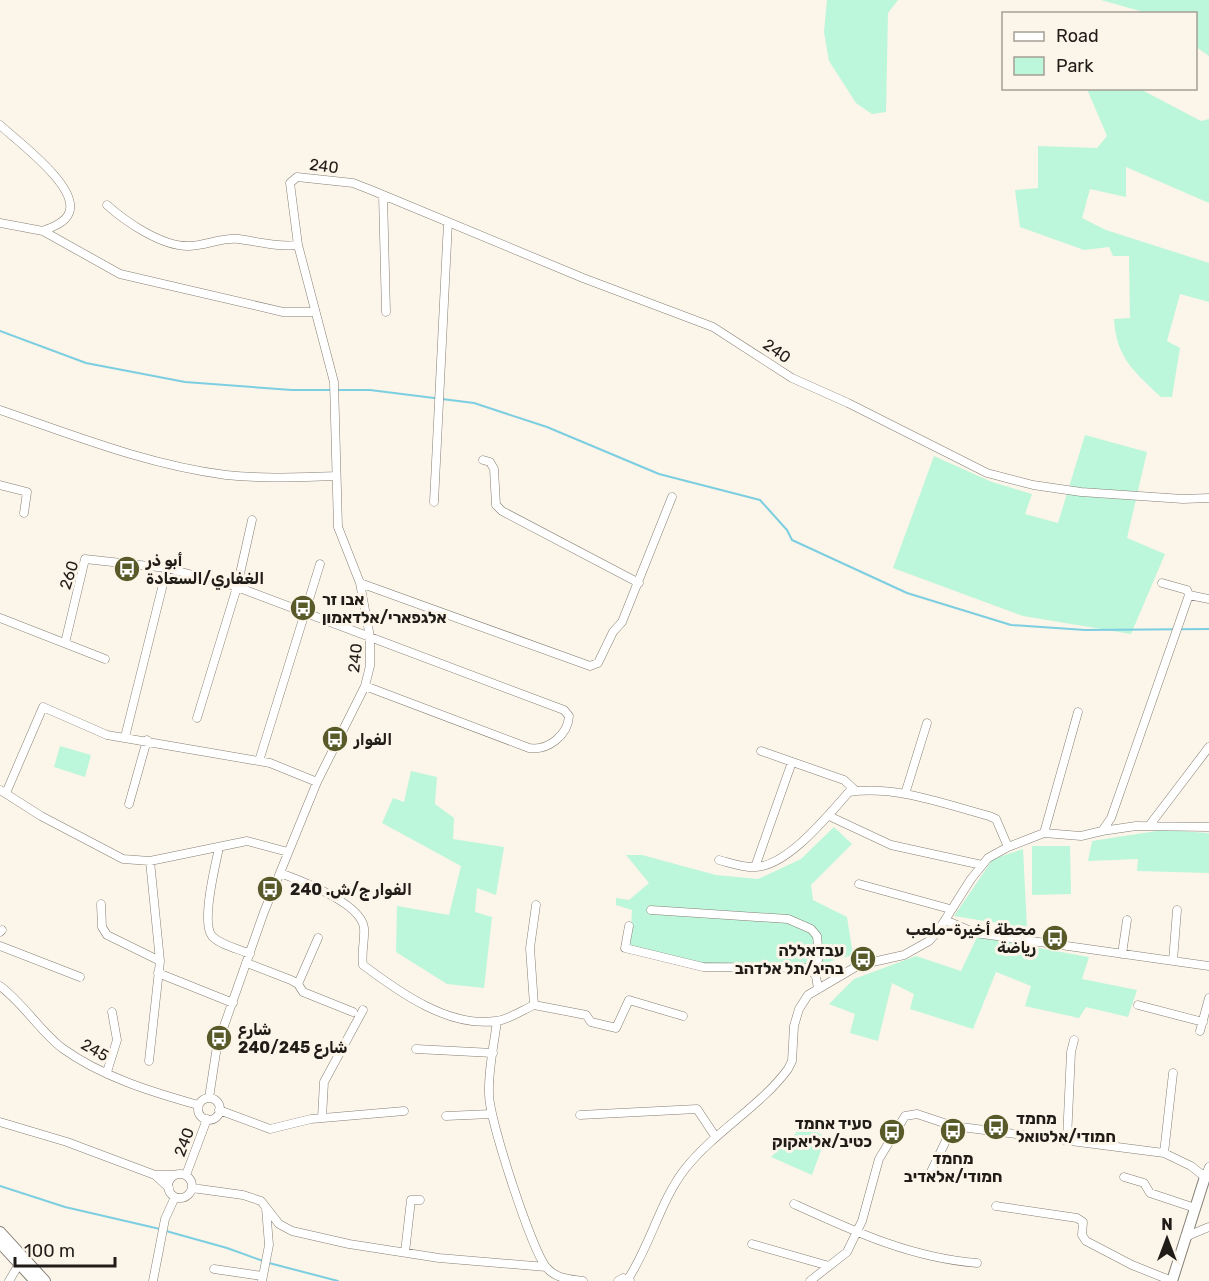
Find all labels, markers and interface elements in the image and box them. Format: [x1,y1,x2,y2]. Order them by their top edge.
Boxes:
legend [1002,12,1197,90]
text: Road [1056,25,1099,47]
text: Park [1056,55,1094,77]
street label: 240 [308,155,340,177]
street label: 240 [760,335,794,367]
place label: أبو ذر الغفاري/السعادة [145,551,264,590]
bus stop icon: أبو ذر الغفاري/السعادة [112,554,142,584]
street label: 260 [55,558,83,592]
place label: אבו זר אלגפארי/אלדאמון [322,590,447,627]
bus stop icon: אבו זר אלגפארי/אלדאמון [288,593,318,623]
street label: 240 [344,642,366,674]
bus stop icon: الفوار [320,724,350,754]
place label: الفوار [353,730,392,749]
bus stop icon: الفوار ج/ش. 240 [255,874,285,904]
place label: الفوار ج/ش. 240 [290,880,412,901]
place label: محطة أخيرة-ملعب رياضة [906,920,1036,957]
bus stop icon: محطة أخيرة-ملعب رياضة [1040,923,1070,953]
place label: עבדאללה בהיג/תל אלדהב [735,941,844,978]
bus stop icon: עבדאללה בהיג/תל אלדהב [848,944,878,974]
place label: شارع 240/شارع 245 [238,1020,347,1059]
bus stop icon: شارع 240/شارع 245 [204,1023,234,1053]
street label: 245 [78,1035,112,1065]
place label: מחמד חמודי/אלטואל [1016,1109,1116,1146]
bus stop icon: מחמד חמודי/אלטואל [981,1112,1011,1142]
place label: סעיד אחמד כטיב/אליאקוק [772,1114,872,1151]
bus stop icon: מחמד חמודי/אלאדיב [938,1116,968,1146]
bus stop icon: סעיד אחמד כטיב/אליאקוק [877,1117,907,1147]
street label: 240 [170,1125,198,1159]
place label: מחמד חמודי/אלאדיב [904,1149,1002,1186]
north arrow [1137,1209,1197,1269]
text: N [1161,1215,1173,1234]
scale bar [15,1230,116,1268]
text: 100 m [24,1240,75,1262]

